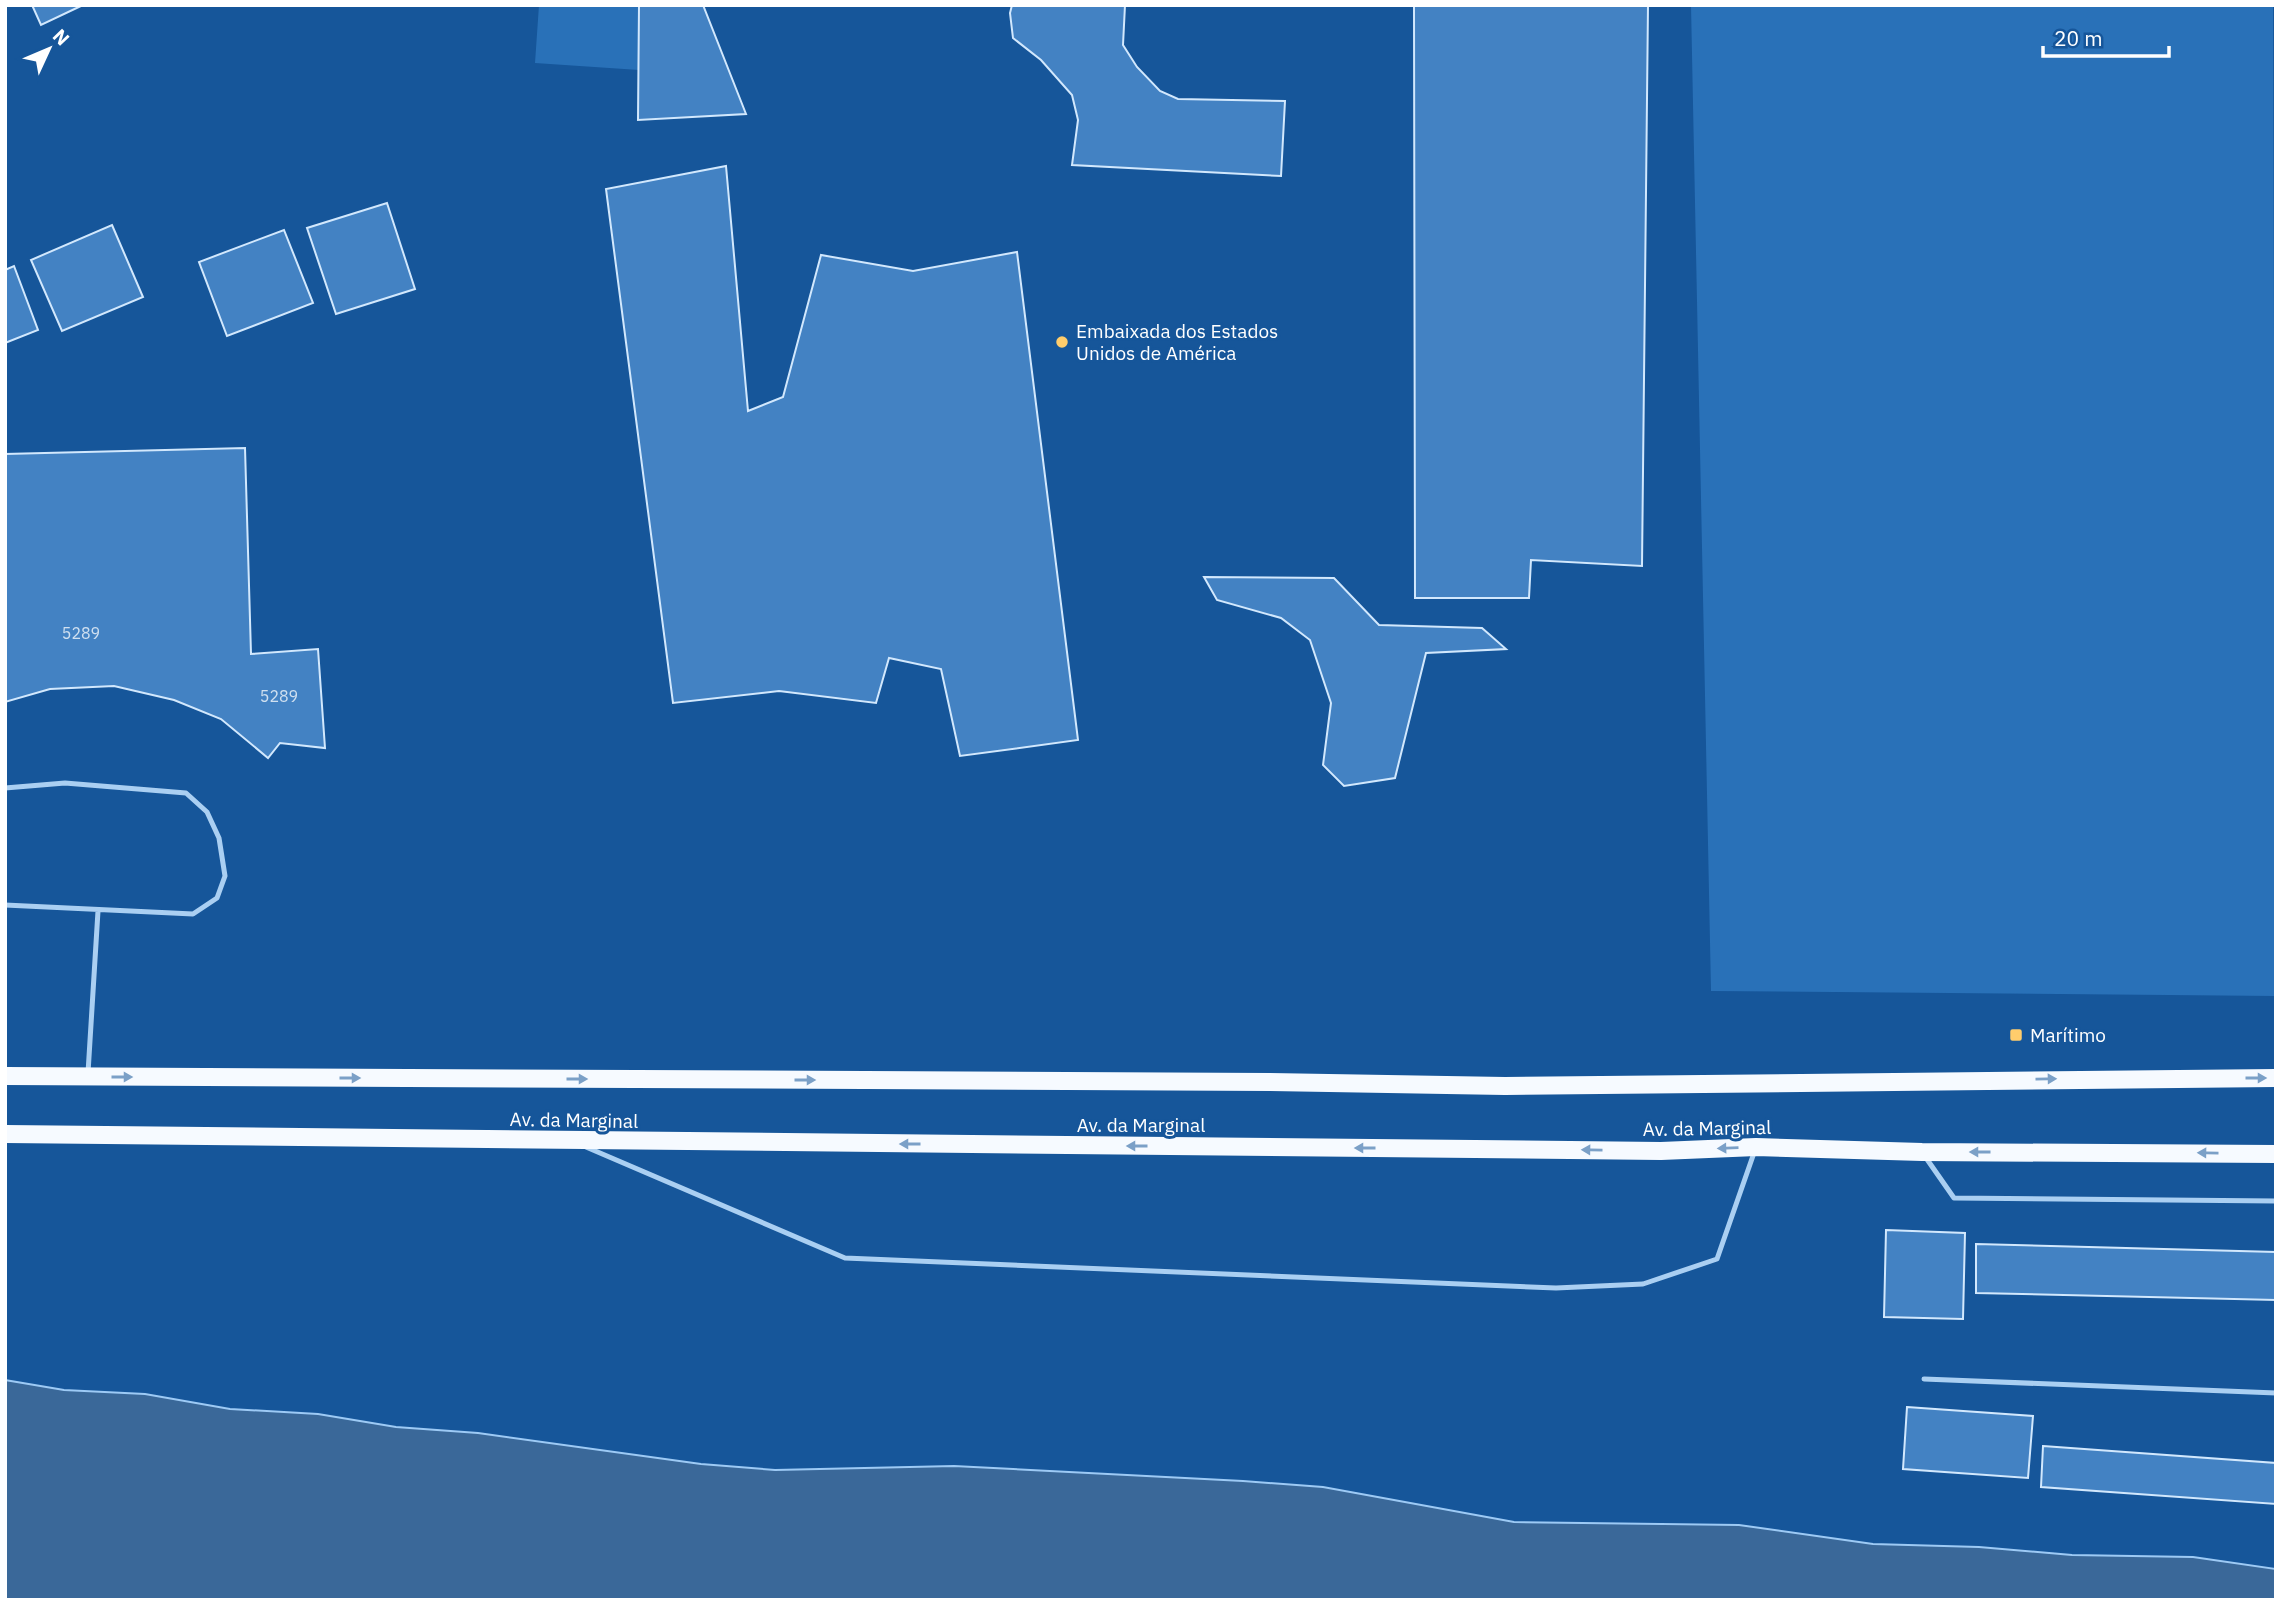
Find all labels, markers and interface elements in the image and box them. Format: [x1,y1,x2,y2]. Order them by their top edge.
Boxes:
north arrow [14,14,84,84]
scale bar [2043,14,2169,58]
text: N [48,24,75,50]
text: 20 m [2054,24,2103,52]
place label: Embaixada dos Estados Unidos de América [1076,319,1278,365]
marker: Embaixada dos Estados Unidos de América [1054,334,1070,350]
house number: 5289 [62,623,100,643]
house number: 5289 [260,686,298,706]
place label: Marítimo [2030,1023,2106,1047]
marker: Marítimo [2008,1027,2024,1043]
one-way arrow [112,1071,134,1083]
one-way arrow [339,1072,361,1084]
one-way arrow [2246,1072,2268,1084]
one-way arrow [567,1073,589,1085]
one-way arrow [2035,1073,2057,1085]
one-way arrow [794,1074,816,1086]
street label: Av. da Marginal [510,1107,638,1133]
street label: Av. da Marginal [1077,1113,1205,1137]
street label: Av. da Marginal [1643,1115,1771,1141]
one-way arrow [899,1138,921,1150]
one-way arrow [1126,1140,1148,1152]
one-way arrow [1354,1142,1376,1154]
one-way arrow [1717,1143,1739,1154]
one-way arrow [1581,1144,1603,1156]
one-way arrow [1969,1146,1991,1158]
one-way arrow [2196,1147,2218,1159]

